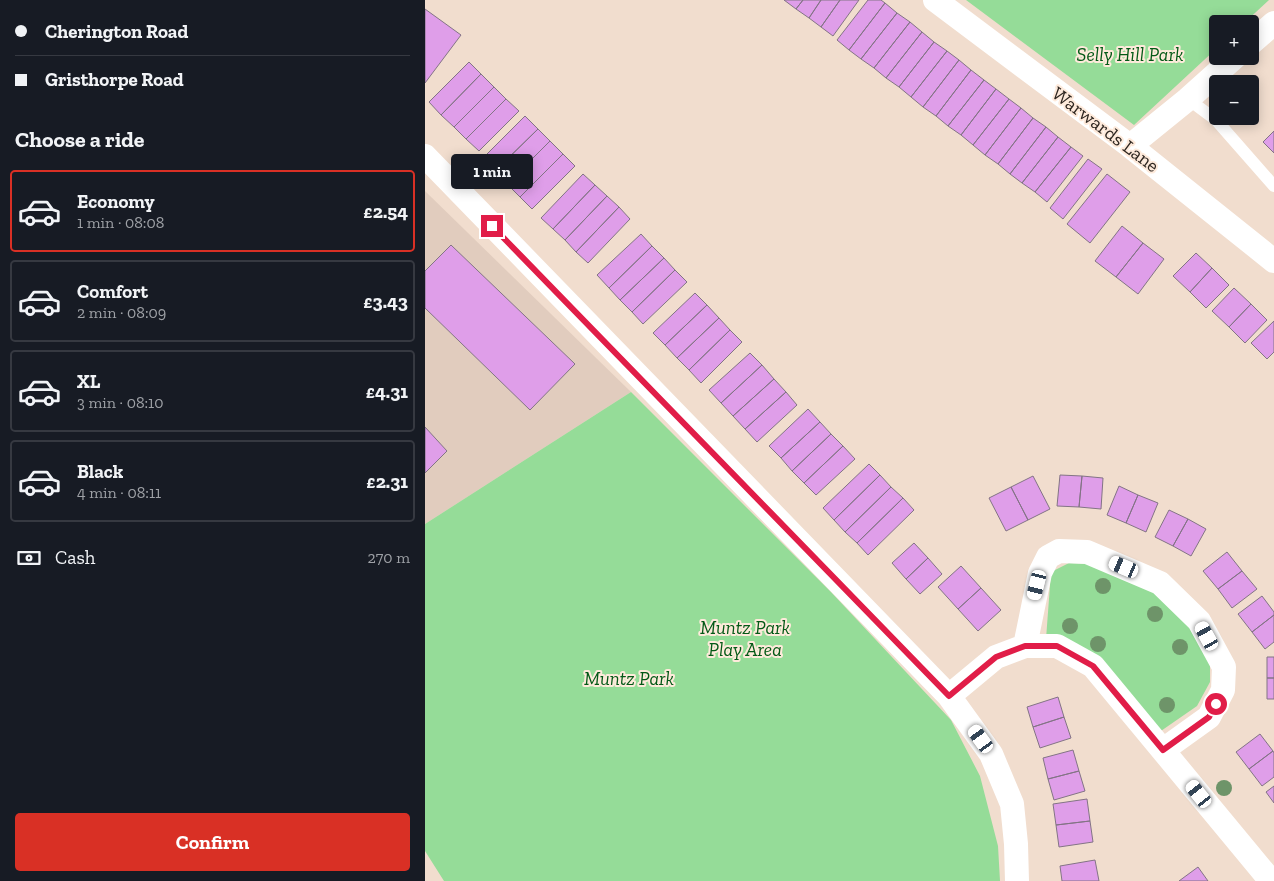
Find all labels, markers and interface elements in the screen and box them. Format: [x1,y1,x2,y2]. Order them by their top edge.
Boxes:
map controls [1209,15,1259,125]
button: + [1209,15,1259,65]
text: Cherington Road [45,20,188,43]
park label: Selly Hill Park [1077,43,1183,66]
text: Gristhorpe Road [45,68,184,91]
button: − [1209,75,1259,125]
street label: Warwards Lane [1048,82,1164,177]
text: Choose a ride [15,126,145,153]
callout: 1 min [451,154,533,188]
text: 1 min [473,162,511,181]
icon: car [17,189,62,234]
text: Economy [77,190,155,213]
text: £2.54 [363,200,408,223]
text: 1 min · 08:08 [77,213,164,232]
route end [481,215,503,237]
icon: car [17,279,62,324]
text: Comfort [77,280,148,303]
text: £3.43 [363,290,408,313]
text: 2 min · 08:09 [77,303,166,322]
icon: car [17,369,62,414]
text: XL [77,370,100,393]
text: £4.31 [366,380,408,403]
text: 3 min · 08:10 [77,393,163,412]
icon: car [17,459,62,504]
text: Black [77,460,123,483]
text: £2.31 [366,470,408,493]
text: 4 min · 08:11 [77,483,161,502]
icon: cash [15,544,43,572]
text: Cash [55,546,95,569]
text: 270 m [368,548,410,567]
car [1107,554,1140,580]
car [1026,569,1047,601]
park label: Muntz Park Play Area [700,616,790,661]
car [1193,619,1220,653]
park label: Muntz Park [584,667,674,690]
route start [1205,693,1227,715]
car [966,722,995,756]
car [1183,778,1214,810]
button: Confirm [15,813,410,871]

